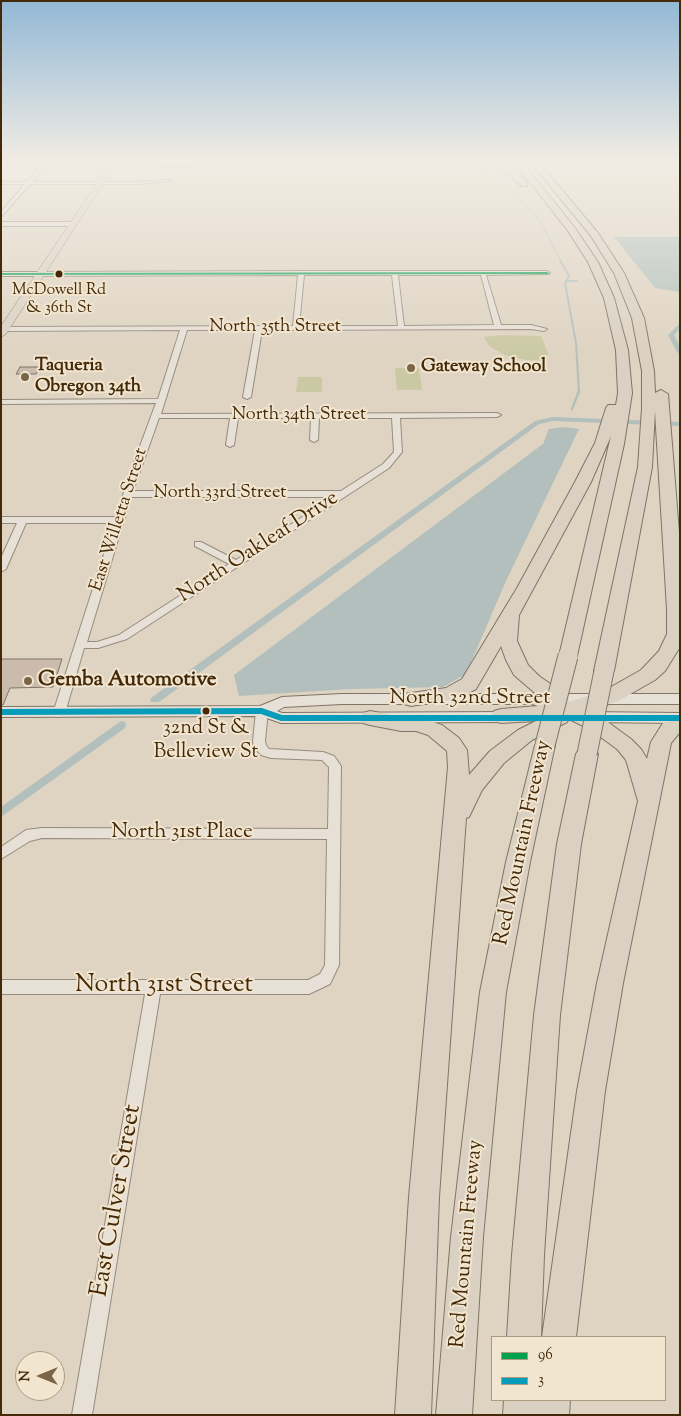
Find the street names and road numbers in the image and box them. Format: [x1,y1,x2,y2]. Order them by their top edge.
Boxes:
street label: North 35th Street [209,317,341,339]
street label: North 34th Street [232,405,366,427]
street label: East Willetta Street [87,446,153,594]
street label: North 33rd Street [154,483,286,505]
street label: North Oakleaf Drive [174,487,344,609]
street label: North 32nd Street [390,686,550,712]
street label: Red Mountain Freeway [490,738,558,948]
street label: North 31st Place [111,820,253,846]
street label: North 31st Street [75,972,253,1002]
street label: East Culver Street [86,1103,150,1299]
street label: Red Mountain Freeway [446,1139,490,1349]

